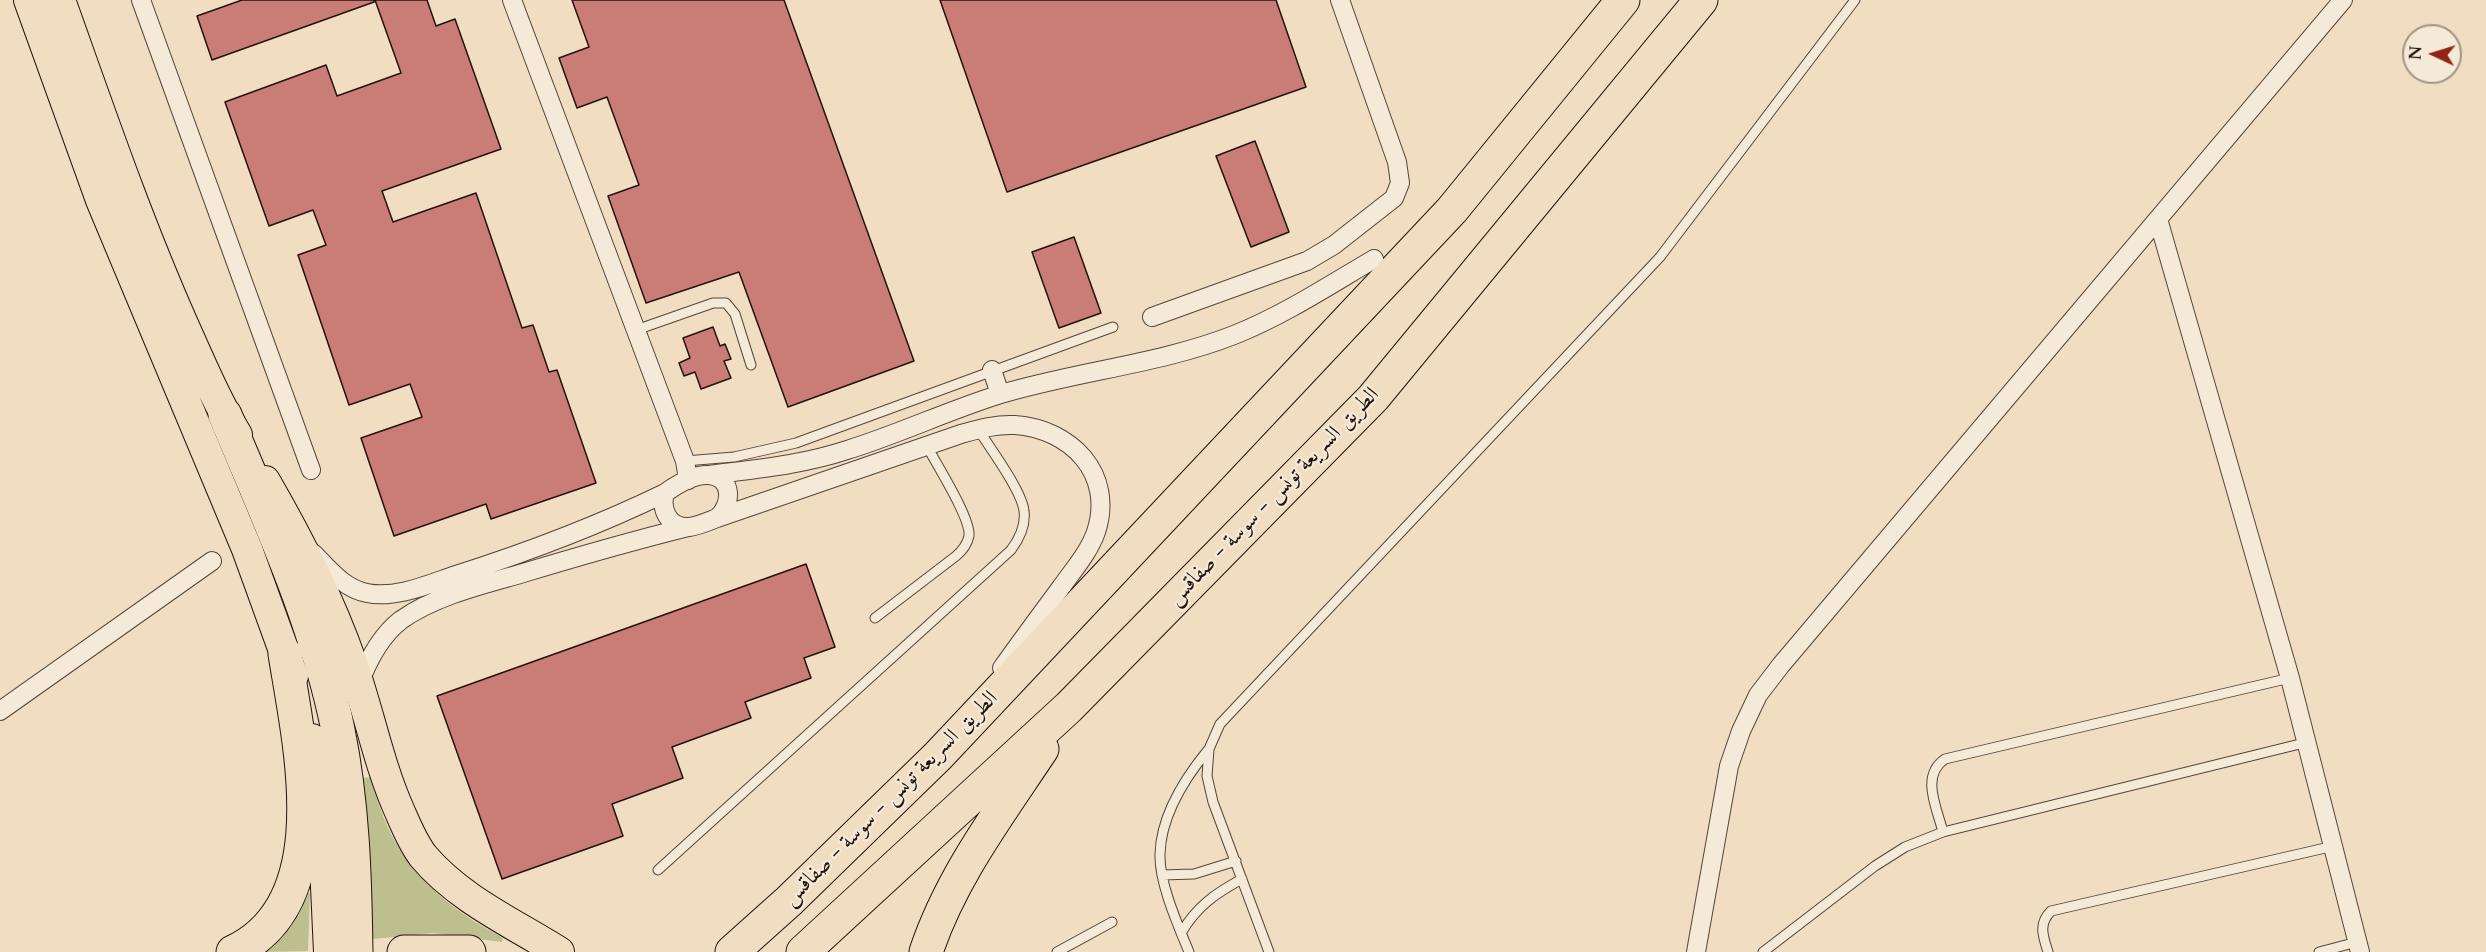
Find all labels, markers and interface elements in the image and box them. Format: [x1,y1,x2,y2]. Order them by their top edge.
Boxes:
north arrow [2402,24,2462,84]
text: N [2405,45,2427,61]
street label: الطريق السريعة تونس - سوسة - صفاقس [1163,382,1385,612]
street label: الطريق السريعة تونس - سوسة - صفاقس [778,686,1004,912]

